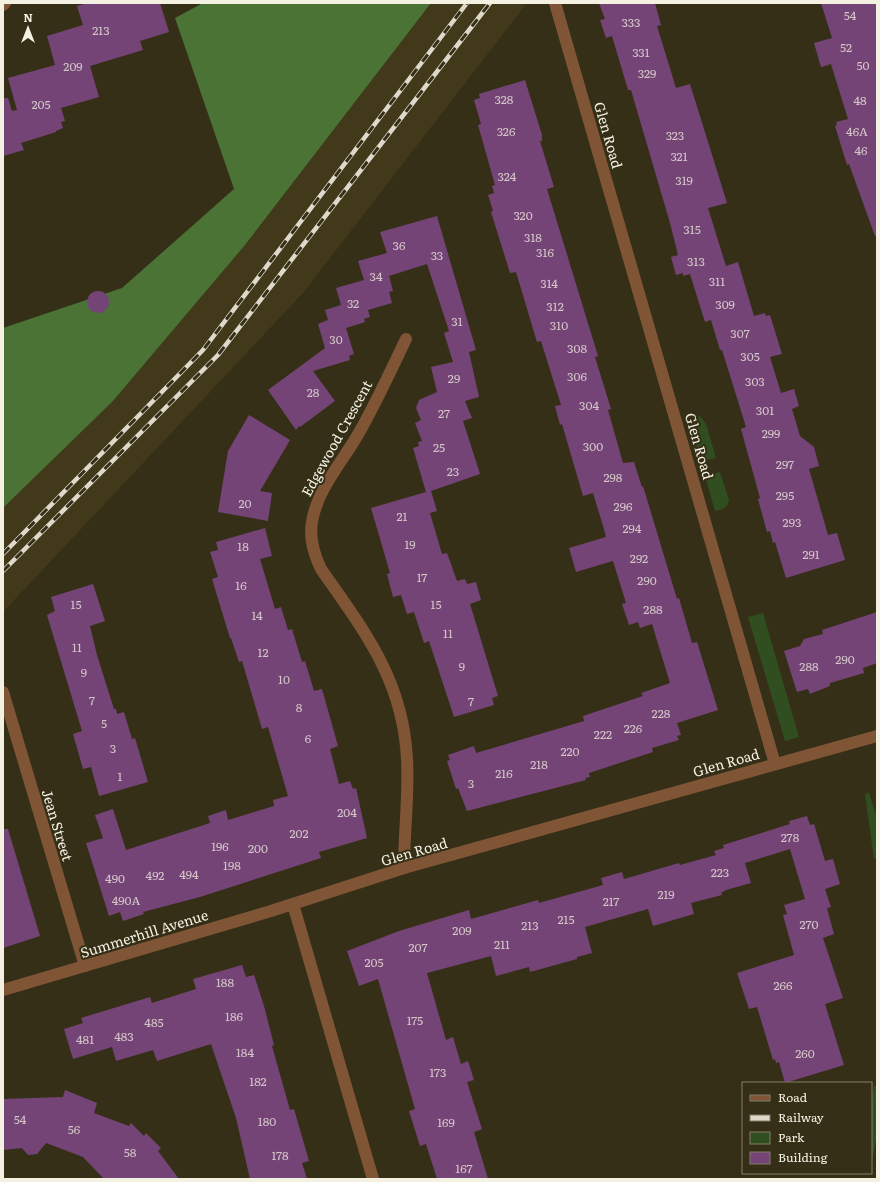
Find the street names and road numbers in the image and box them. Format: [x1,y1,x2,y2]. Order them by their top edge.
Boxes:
street label: Glen Road [590,99,628,171]
street label: Edgewood Crescent [296,376,376,500]
street label: Glen Road [681,410,719,482]
street label: Glen Road [690,743,762,781]
street label: Jean Street [38,787,78,864]
street label: Glen Road [378,832,450,870]
street label: Summerhill Avenue [78,904,210,962]

